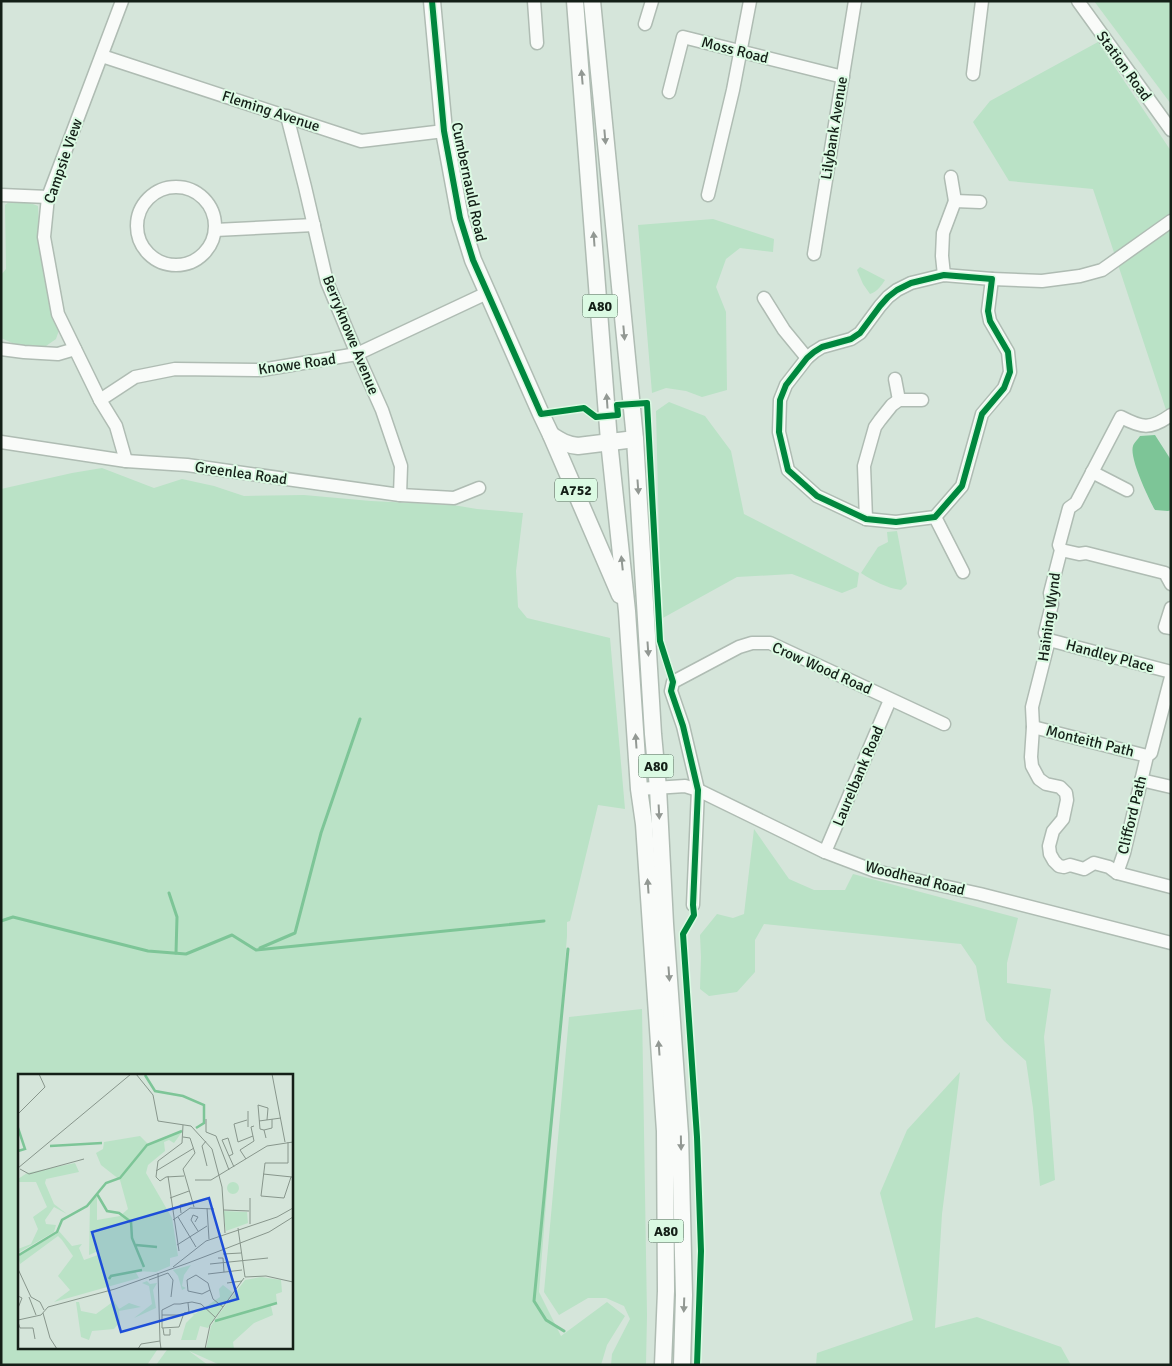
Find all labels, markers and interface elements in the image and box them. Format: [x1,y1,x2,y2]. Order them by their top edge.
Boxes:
street label: Station Road [1093,28,1155,104]
street label: Moss Road [700,33,770,67]
one-way arrow [577,69,585,85]
street label: Lilybank Avenue [817,75,851,181]
street label: Fleming Avenue [220,87,322,135]
street label: Campsie View [40,116,86,206]
street label: Cumbernauld Road [448,121,490,243]
one-way arrow [601,129,609,145]
one-way arrow [590,231,598,247]
street label: Berryknowe Avenue [319,273,383,397]
road number: A80 [582,294,618,318]
one-way arrow [620,326,628,342]
street label: Knowe Road [257,350,337,378]
one-way arrow [602,393,610,409]
street label: Greenlea Road [194,458,288,488]
road number: A752 [555,478,597,502]
one-way arrow [634,480,642,496]
one-way arrow [617,554,625,570]
street label: Haining Wynd [1034,571,1064,662]
street label: Handley Place [1064,636,1156,676]
street label: Crow Wood Road [769,638,875,698]
one-way arrow [644,642,652,658]
street label: Monteith Path [1044,721,1136,761]
street label: Laurelbank Road [829,723,887,829]
one-way arrow [631,732,639,748]
road number: A80 [638,754,674,778]
street label: Clifford Path [1114,774,1150,856]
one-way arrow [655,804,663,820]
street label: Woodhead Road [863,857,967,899]
one-way arrow [644,878,652,894]
one-way arrow [665,966,673,982]
one-way arrow [655,1040,663,1056]
inset map [18,1074,292,1348]
one-way arrow [677,1135,685,1151]
road number: A80 [648,1220,684,1242]
one-way arrow [680,1297,688,1313]

